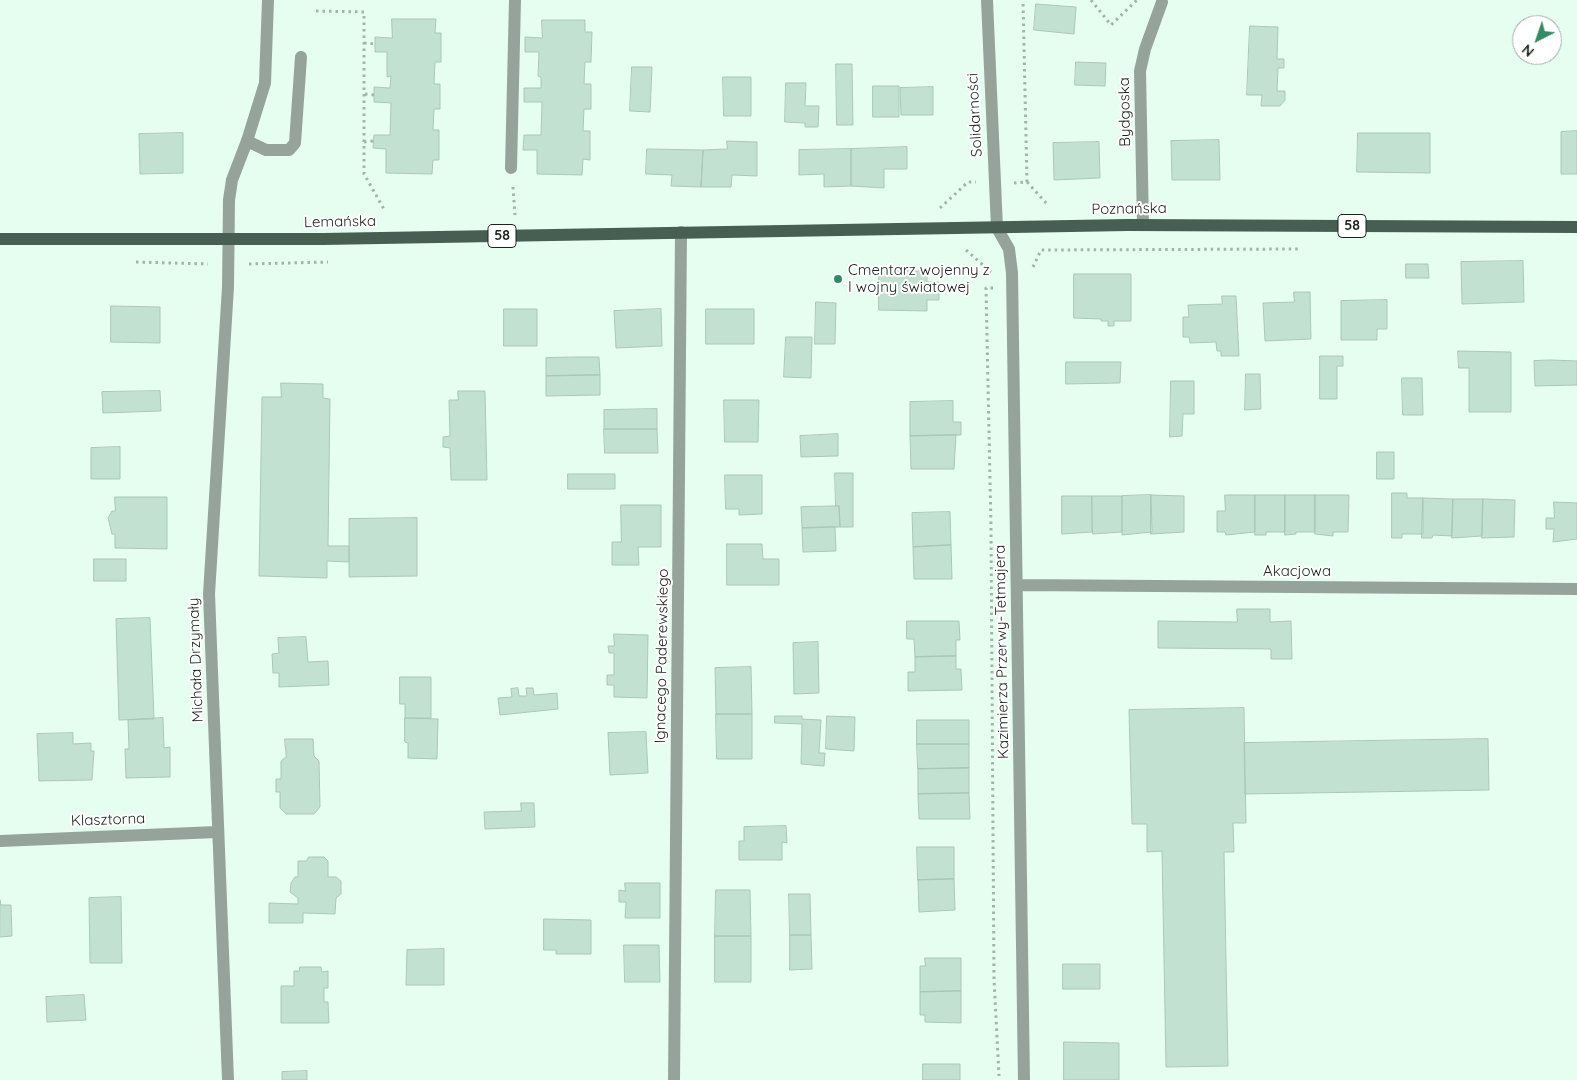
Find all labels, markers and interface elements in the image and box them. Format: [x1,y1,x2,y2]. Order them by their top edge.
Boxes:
north arrow [1512,15,1562,65]
text: N [1518,40,1538,61]
street label: Solidarności [964,73,986,157]
street label: Bydgoska [1115,77,1135,147]
street label: Poznańska [1091,199,1167,219]
street label: Lemańska [304,212,376,232]
road number: 58 [1338,215,1366,238]
road number: 58 [488,225,516,248]
place label: Cmentarz wojenny z I wojny światowej [848,261,990,296]
marker: Cmentarz wojenny z I wojny światowej [832,273,844,285]
street label: Kazimierza Przerwy-Tetmajera [991,545,1013,759]
street label: Akacjowa [1263,562,1331,580]
street label: Ignacego Paderewskiego [651,569,673,743]
street label: Michała Drzymały [185,597,207,723]
street label: Klasztorna [70,810,146,830]

